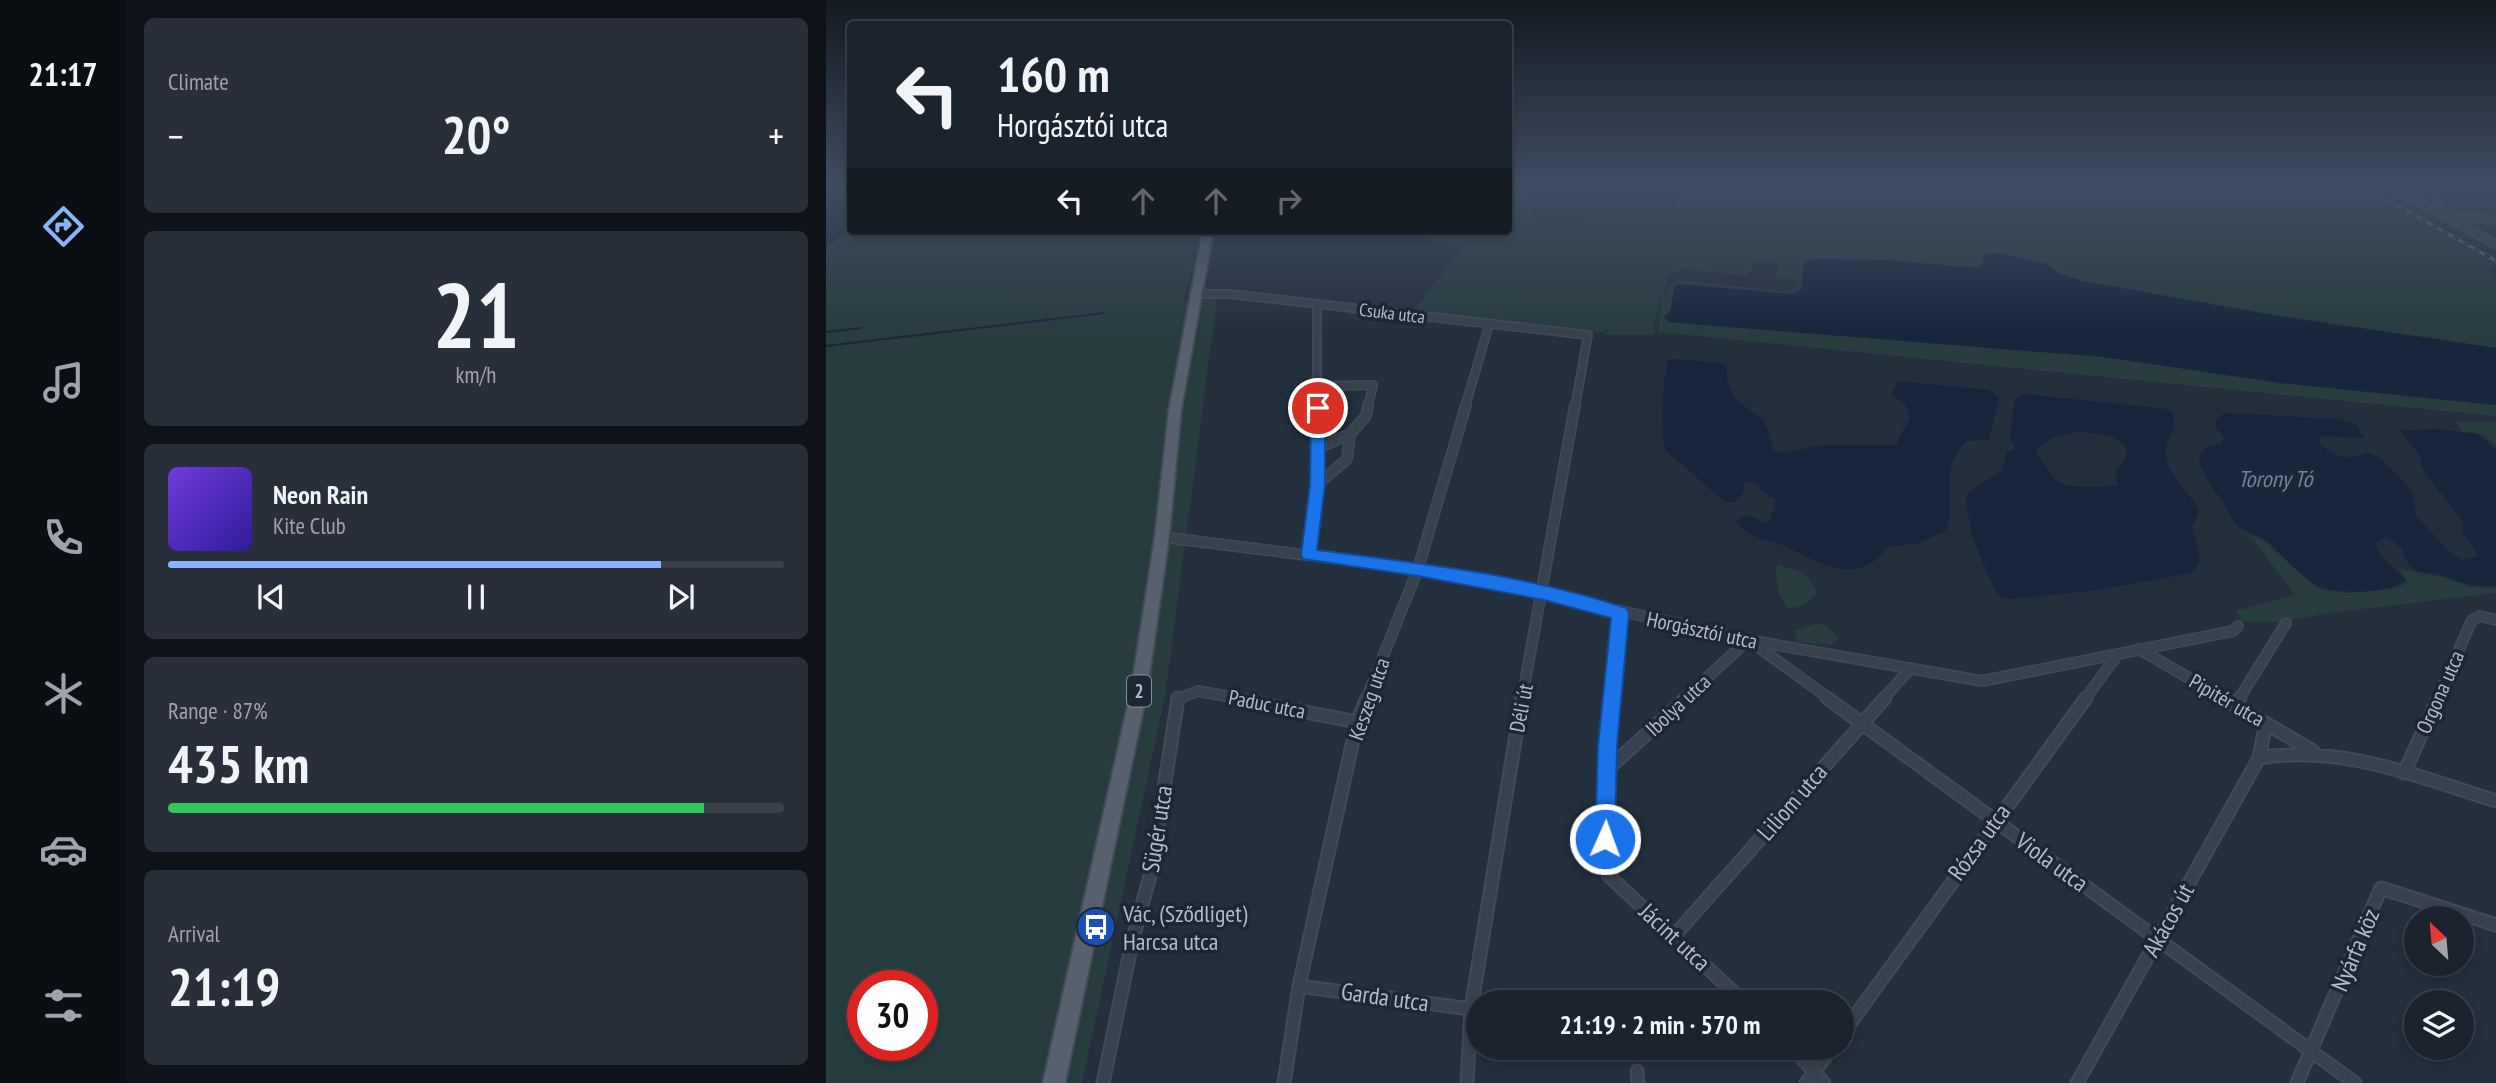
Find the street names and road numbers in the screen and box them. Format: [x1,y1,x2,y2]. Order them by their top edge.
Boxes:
street label: Csuka utca [1358,298,1426,328]
street label: Horgásztói utca [1644,605,1760,655]
street label: Orgona utca [2410,646,2470,738]
street label: Keszeg utca [1342,654,1396,744]
street label: Ibolya utca [1640,668,1716,742]
street label: Pipitér utca [2184,668,2270,732]
road number: 2 [1127,676,1151,706]
street label: Déli út [1503,681,1539,734]
street label: Paduc utca [1226,683,1308,725]
street label: Liliom utca [1750,757,1834,847]
street label: Sügér utca [1135,783,1179,875]
street label: Rózsa utca [1941,798,2017,886]
street label: Viola utca [2009,825,2094,899]
street label: Akácos út [2135,878,2201,962]
street label: Jácint utca [1632,896,1717,978]
street label: Nyárfa köz [2324,904,2386,996]
street label: Garda utca [1339,976,1431,1018]

